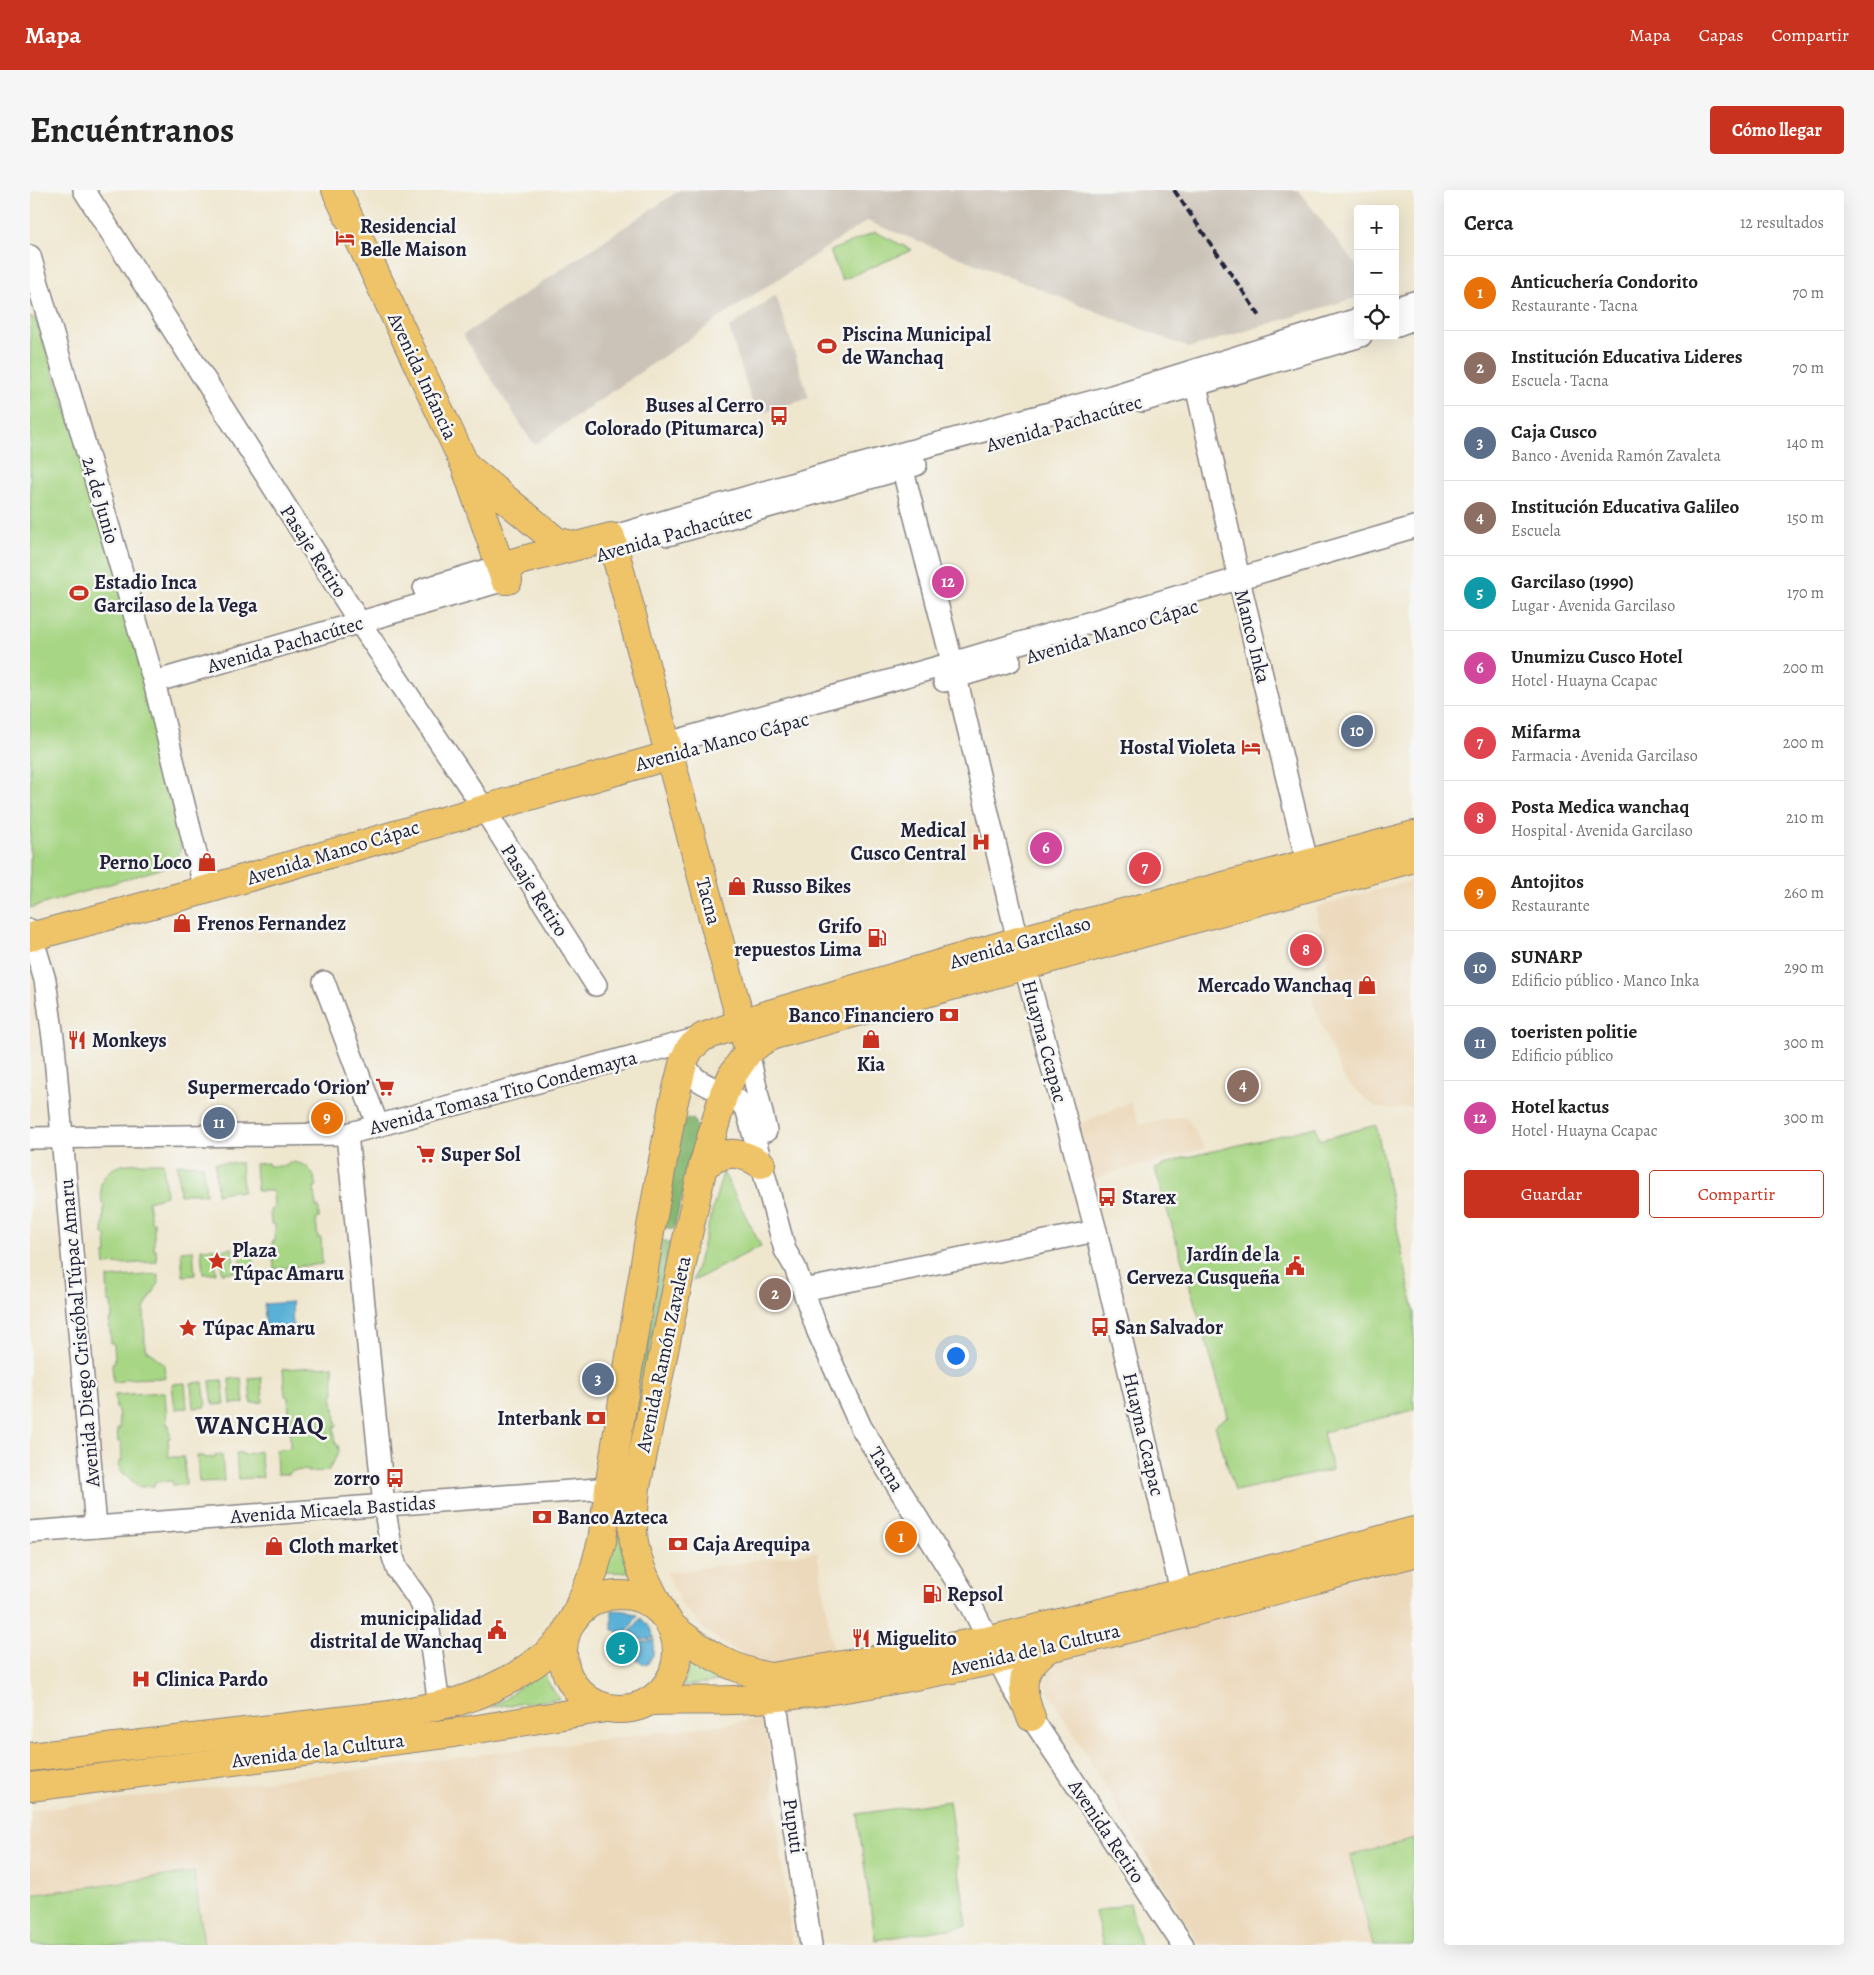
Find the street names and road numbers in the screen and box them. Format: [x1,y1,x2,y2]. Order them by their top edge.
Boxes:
street label: Avenida Infancia [381,307,464,445]
street label: Avenida Pachacútec [982,388,1145,459]
street label: 24 de Junio [75,453,126,547]
street label: Avenida Pachacútec [592,498,755,569]
street label: Pasaje Retiro [274,500,354,603]
street label: Manco Inka [1228,586,1277,687]
street label: Avenida Manco Cápac [1022,592,1202,671]
street label: Avenida Pachacútec [203,609,366,680]
street label: Avenida Manco Cápac [631,705,812,778]
street label: Avenida Manco Cápac [243,813,423,892]
street label: Pasaje Retiro [495,839,575,942]
street label: Tacna [689,874,728,928]
street label: Avenida Garcilaso [945,909,1094,976]
street label: Huayna Ccapac [1015,977,1074,1106]
street label: Avenida Tomasa Tito Condemayta [365,1044,641,1142]
street label: Avenida Diego Cristóbal Túpac Amaru [53,1178,107,1489]
street label: Avenida Ramón Zavaleta [629,1253,698,1456]
street label: Huayna Ccapac [1116,1370,1171,1499]
street label: Tacna [862,1442,911,1497]
street label: Avenida Micaela Bastidas [228,1489,437,1530]
street label: Avenida de la Cultura [946,1617,1123,1682]
street label: Avenida de la Cultura [229,1726,407,1775]
street label: Avenida Retiro [1061,1773,1151,1888]
street label: Puputi [776,1797,811,1855]

